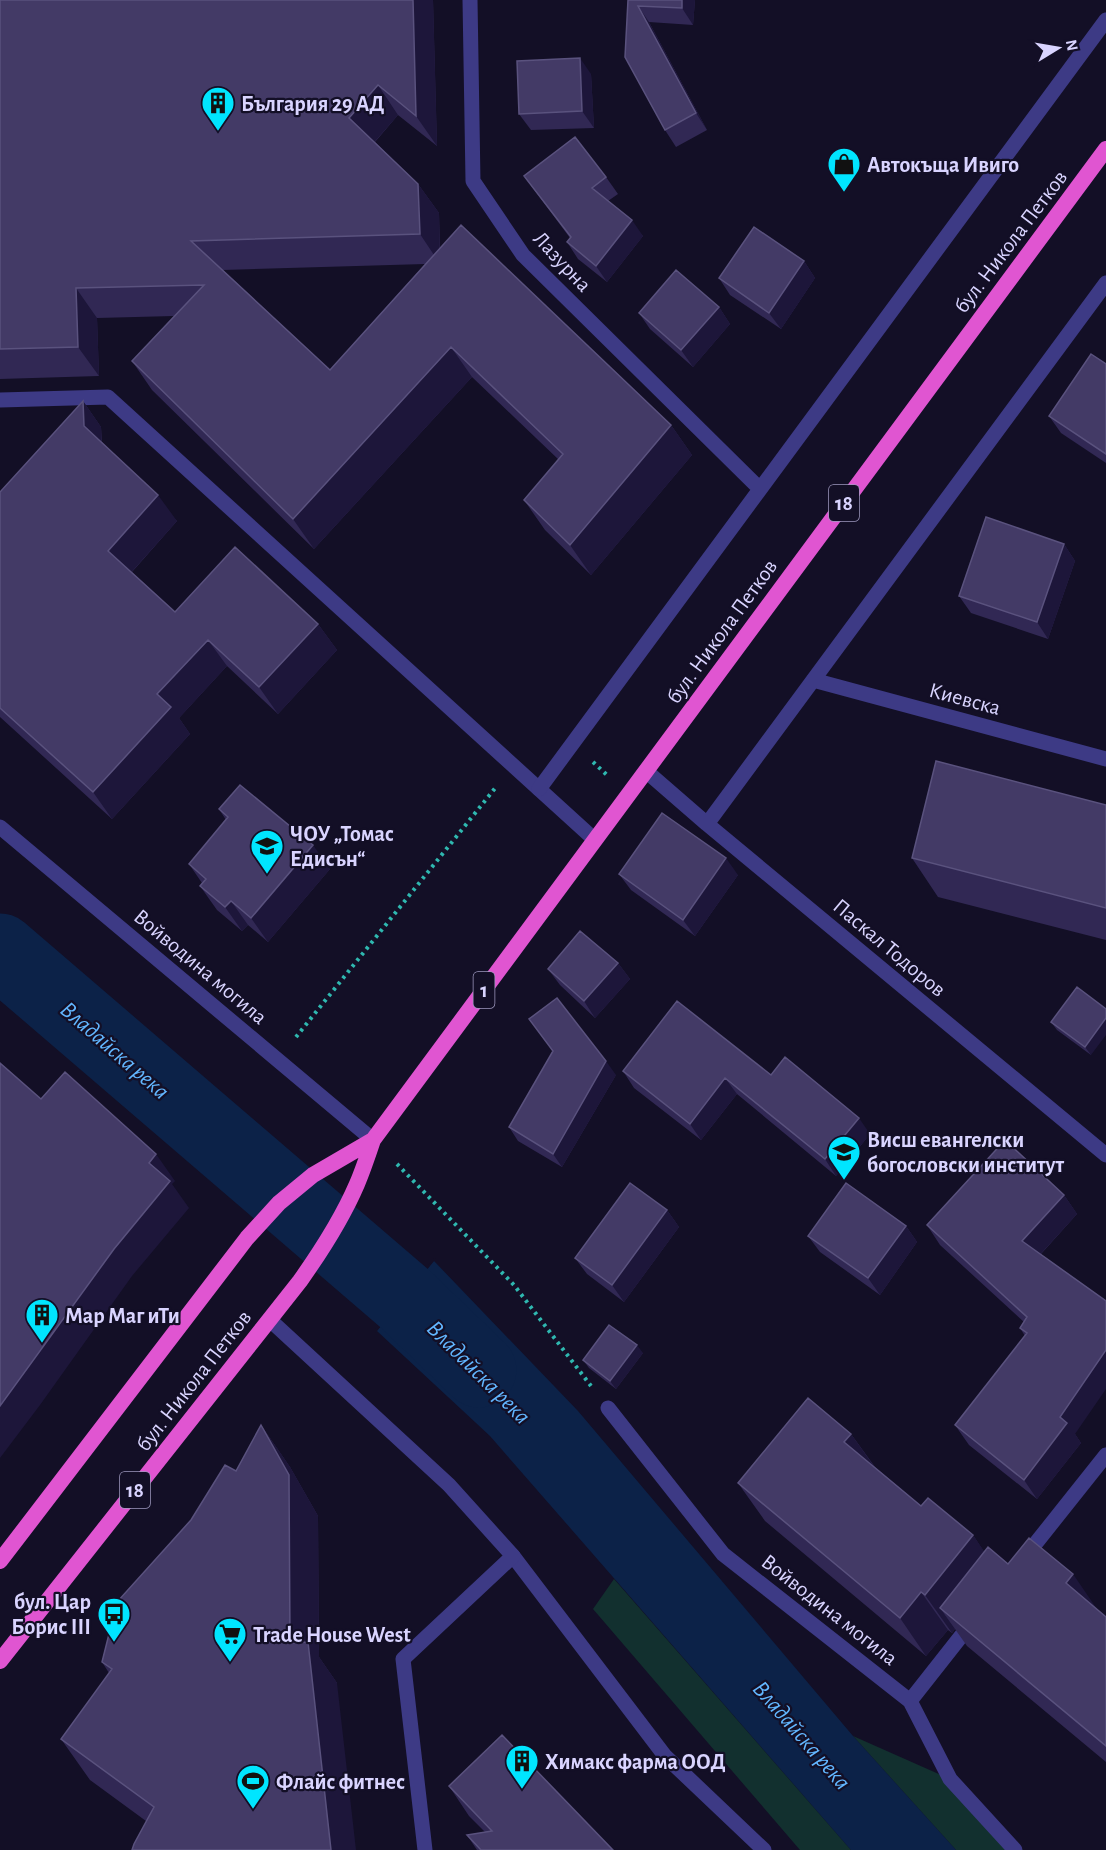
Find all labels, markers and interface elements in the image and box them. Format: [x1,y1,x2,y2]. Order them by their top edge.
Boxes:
north arrow [1028,18,1088,78]
text: N [1063,38,1081,52]
building icon: България 29 АД [200,85,236,132]
place label: България 29 АД [241,93,385,115]
shop icon: Автокъща Ивиго [826,146,862,193]
place label: Автокъща Ивиго [867,154,1019,176]
street label: бул. Никола Петков [950,166,1071,317]
street label: Лазурна [529,227,595,296]
road number: 18 [829,485,859,521]
street label: бул. Никола Петков [662,556,781,708]
street label: Киевска [927,679,1003,719]
place label: ЧОУ „Томас Едисън“ [290,823,394,870]
school or university icon: ЧОУ „Томас Едисън“ [249,828,285,875]
street label: Паскал Тодоров [829,895,950,1001]
street label: Войводина могила [130,905,271,1029]
road number: 1 [474,972,494,1008]
water label: Владайска река [55,997,173,1104]
place label: Висш евангелски богословски институт [867,1129,1064,1177]
school or university icon: Висш евангелски богословски институт [826,1134,862,1181]
building icon: Мар Маг иТи [24,1297,60,1344]
place label: Мар Маг иТи [65,1305,180,1327]
street label: бул. Никола Петков [132,1306,255,1455]
water label: Владайска река [422,1316,535,1429]
road number: 18 [120,1472,150,1508]
street label: Войводина могила [757,1550,902,1670]
place label: бул. Цар Борис ІІІ [11,1591,91,1638]
bus stop icon: бул. Цар Борис ІІІ [96,1596,132,1643]
supermarket icon: Trade House West [212,1616,248,1663]
place label: Trade House West [253,1624,411,1646]
water label: Владайска река [748,1677,855,1795]
building icon: Химакс фарма ООД [504,1743,540,1790]
place label: Химакс фарма ООД [545,1751,726,1773]
sports icon: Флайс фитнес [235,1763,271,1810]
place label: Флайс фитнес [276,1771,405,1793]

